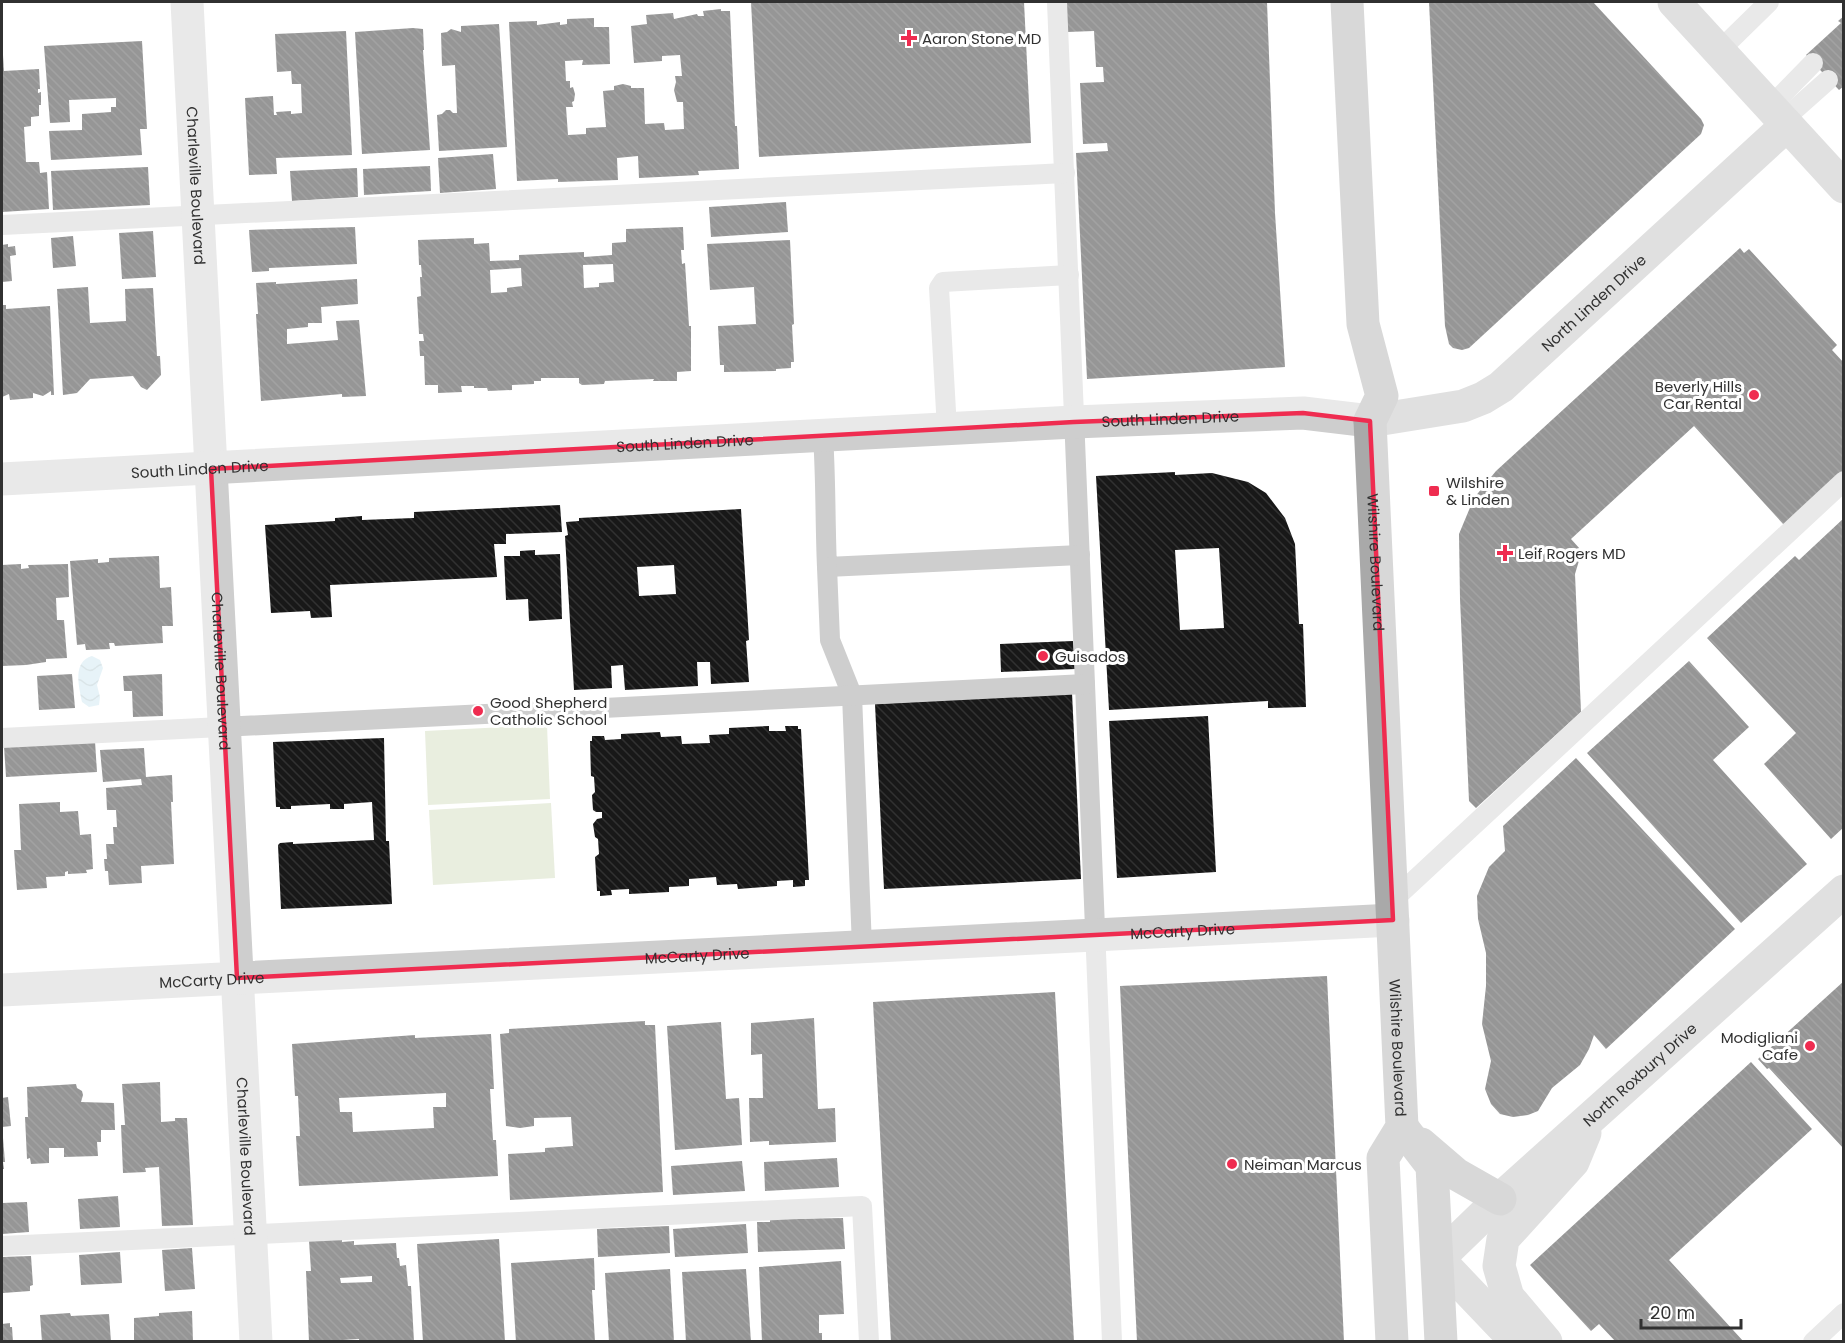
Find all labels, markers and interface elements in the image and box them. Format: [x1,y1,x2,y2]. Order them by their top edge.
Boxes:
place label: Aaron Stone MD [922,28,1041,49]
marker: Aaron Stone MD [900,29,918,47]
street label: Charleville Boulevard [182,106,211,265]
street label: North Linden Drive [1536,249,1650,356]
place label: Beverly Hills Car Rental [1655,376,1742,414]
marker: Beverly Hills Car Rental [1747,388,1761,402]
street label: South Linden Drive [1101,405,1240,431]
street label: South Linden Drive [616,429,754,457]
street label: South Linden Drive [130,454,269,483]
place label: Wilshire & Linden [1446,472,1510,510]
marker: Wilshire & Linden [1427,484,1441,498]
street label: Wilshire Boulevard [1363,493,1390,632]
place label: Leif Rogers MD [1518,543,1626,564]
marker: Leif Rogers MD [1496,544,1514,562]
street label: Charleville Boulevard [207,591,236,751]
place label: Guisados [1055,646,1126,667]
marker: Guisados [1036,649,1050,663]
place label: Good Shepherd Catholic School [490,692,608,730]
marker: Good Shepherd Catholic School [471,704,485,718]
street label: McCarty Drive [1130,917,1235,944]
street label: McCarty Drive [644,942,750,968]
street label: McCarty Drive [159,966,265,993]
street label: Wilshire Boulevard [1385,978,1412,1117]
street label: North Roxbury Drive [1578,1018,1701,1131]
place label: Modigliani Cafe [1721,1027,1798,1065]
marker: Modigliani Cafe [1803,1039,1817,1053]
street label: Charleville Boulevard [232,1077,261,1236]
place label: Neiman Marcus [1244,1154,1362,1175]
marker: Neiman Marcus [1225,1157,1239,1171]
scale bar [1641,1292,1742,1330]
text: 20 m [1650,1300,1695,1325]

